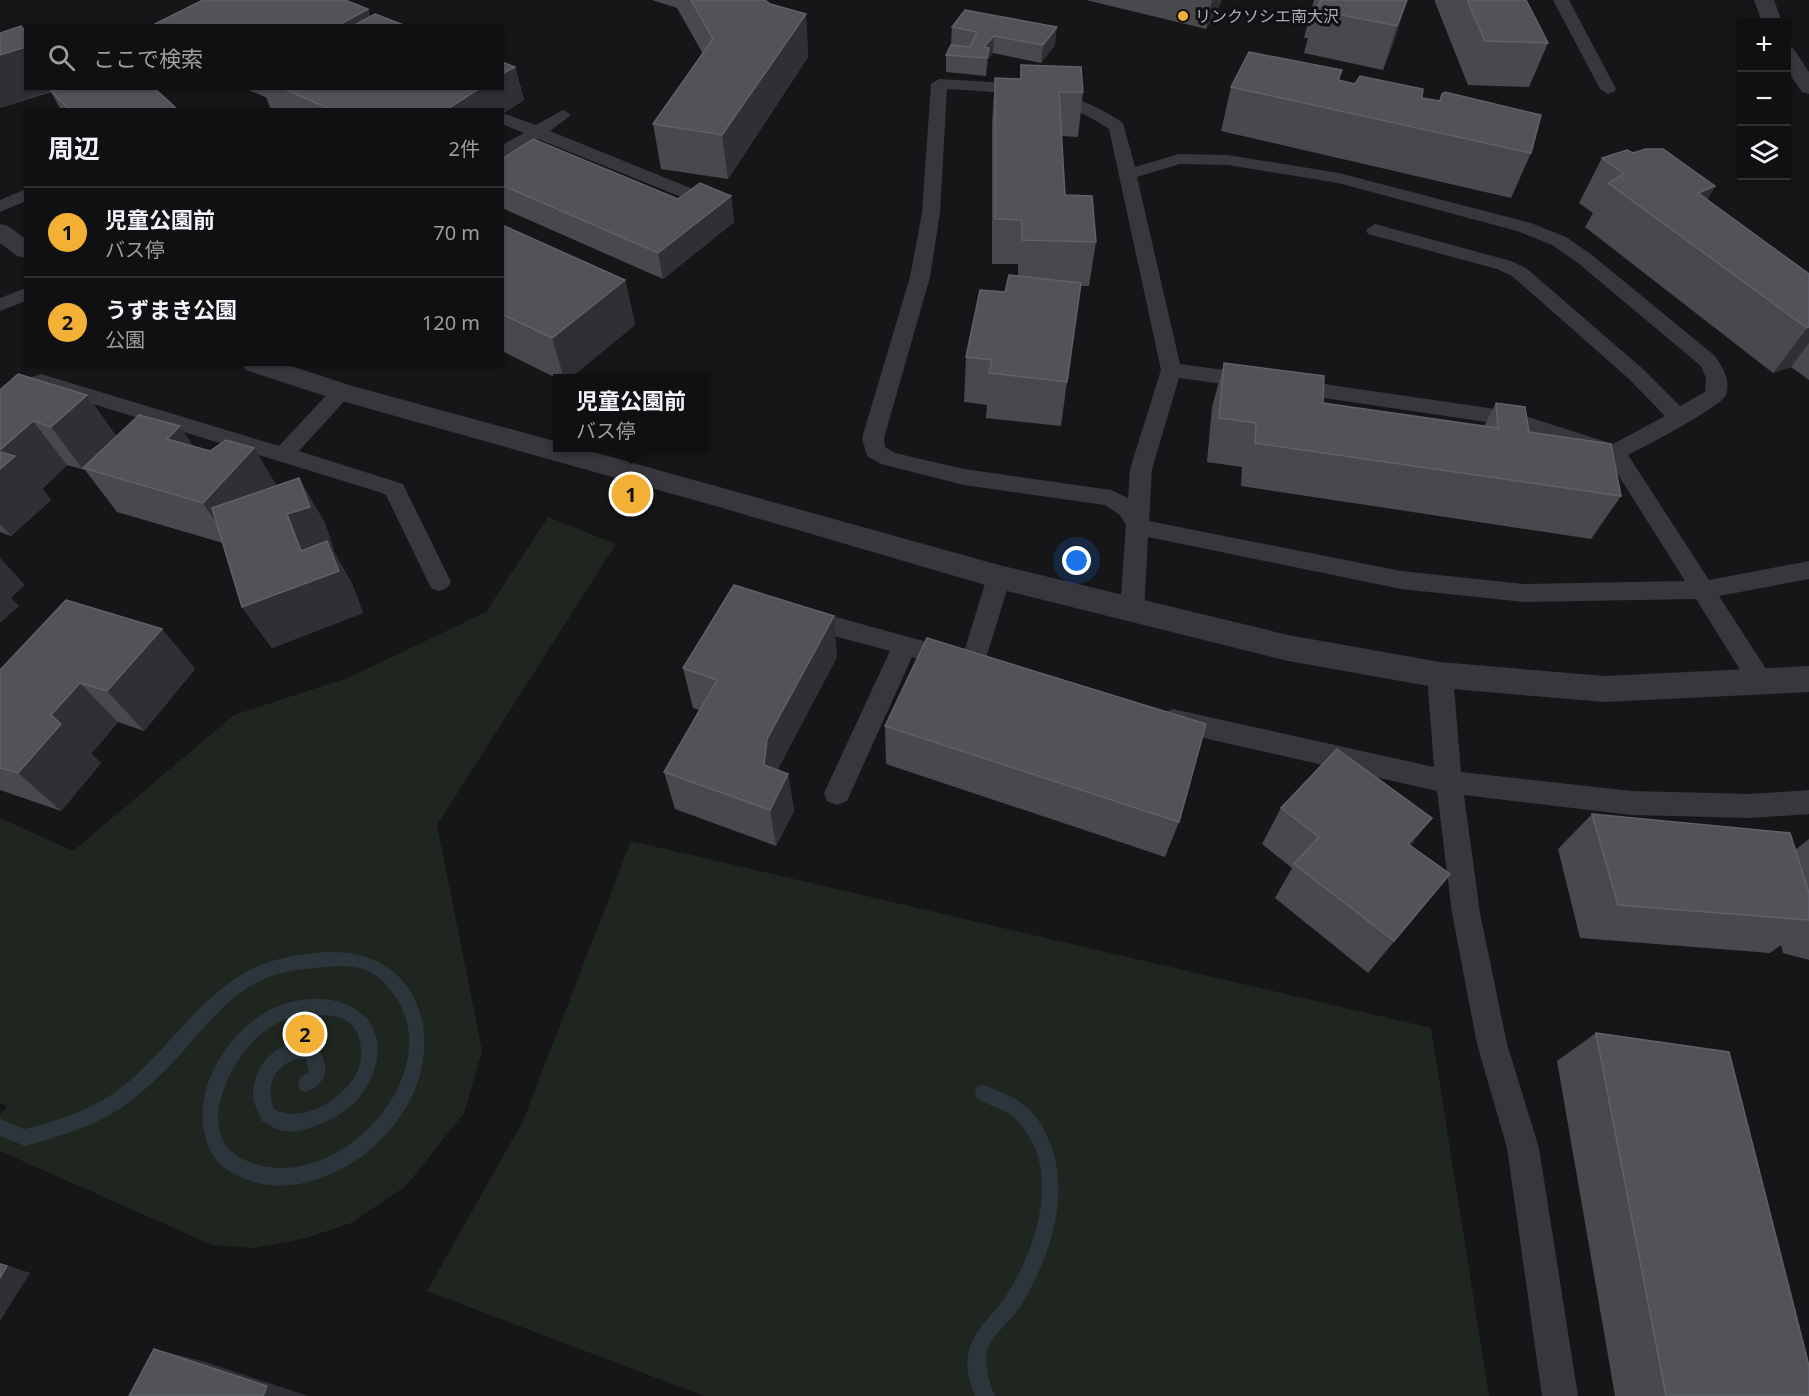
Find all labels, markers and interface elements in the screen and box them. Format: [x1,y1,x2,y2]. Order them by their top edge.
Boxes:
place label: リンクソシエ南大沢 [1195,5,1339,27]
marker: リンクソシエ南大沢 [1176,9,1190,23]
map controls [1737,18,1791,180]
button: + [1737,18,1791,72]
search box [24,24,504,90]
icon: search [45,41,78,74]
text: ここで検索 [93,43,203,73]
button: − [1737,72,1791,126]
button: layers [1737,126,1791,180]
text: 周辺 [48,130,100,166]
text: 2件 [449,135,480,162]
text: 児童公園前 [105,204,215,234]
text: 1 [62,219,73,246]
text: 70 m [433,219,480,246]
text: バス停 [105,236,165,263]
text: うずまき公園 [105,294,237,324]
text: 2 [62,309,73,336]
text: 120 m [422,309,480,336]
text: 公園 [105,326,145,353]
popup [553,374,709,452]
text: 児童公園前 [576,385,686,415]
text: バス停 [576,417,636,444]
pin: 1 [612,472,650,516]
your location [1062,546,1091,575]
pin: 2 [286,1012,324,1056]

